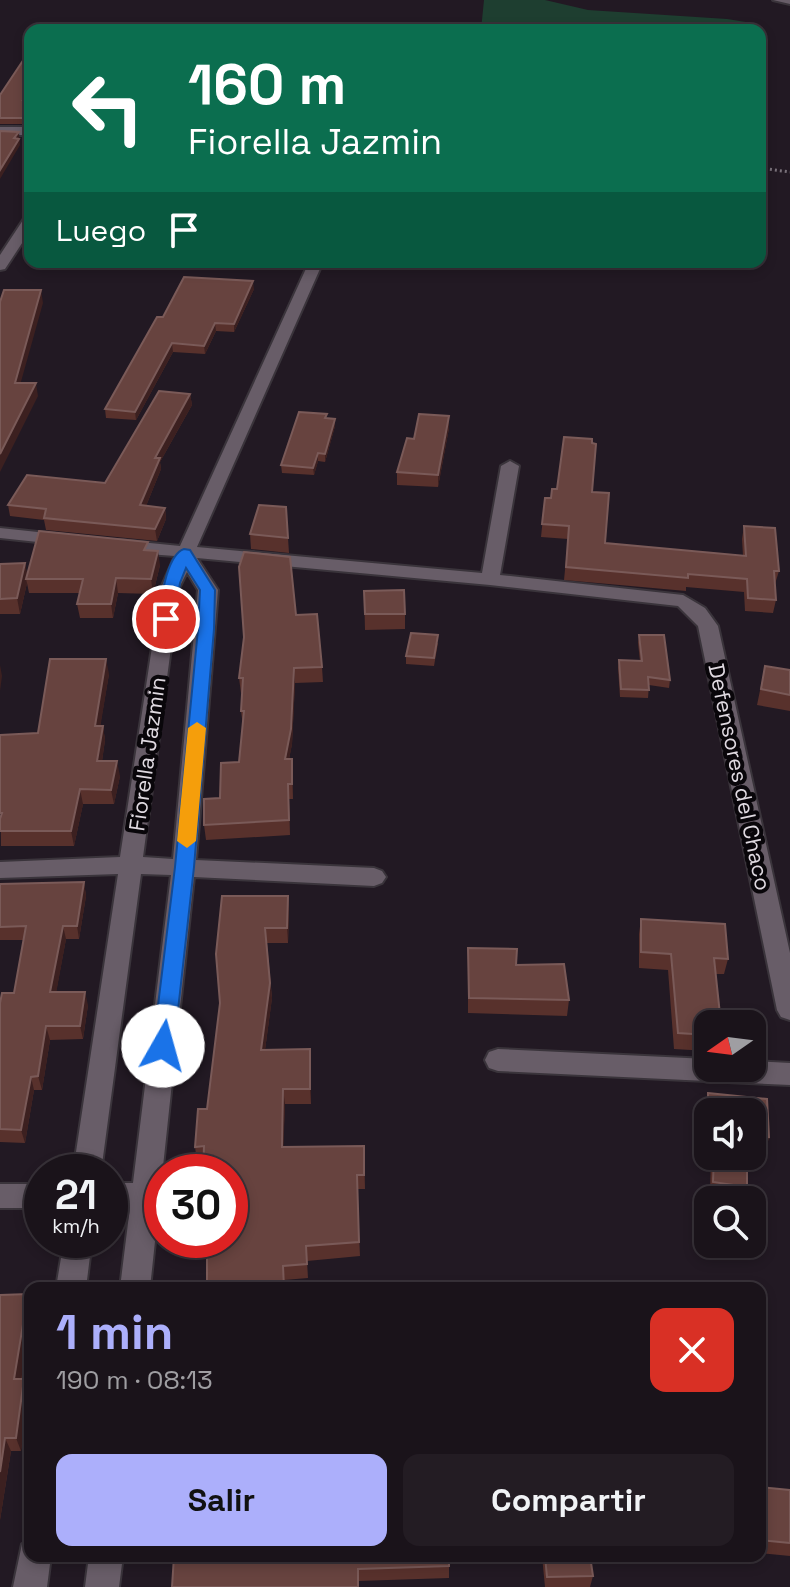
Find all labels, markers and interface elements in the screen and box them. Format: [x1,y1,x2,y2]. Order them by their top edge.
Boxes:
text: 160 m [188,49,346,120]
icon: left [56,56,160,160]
text: Fiorella Jazmin [188,119,442,165]
icon: arrive [162,208,206,252]
text: Luego [56,211,146,250]
pin [132,585,200,653]
icon: arrive [144,597,188,641]
street label: Defensores del Chaco [702,661,778,893]
street label: Fiorella Jazmin [122,675,172,833]
position arrow [121,1004,205,1088]
north arrow [694,1010,766,1082]
map controls [694,1010,766,1258]
button: sound [694,1098,766,1170]
speed limit sign: 30 [144,1154,248,1258]
text: 21 [55,1170,97,1221]
button: search [694,1186,766,1258]
text: km/h [52,1213,100,1239]
text: 1 min [56,1302,173,1363]
button: close [650,1308,734,1392]
text: 190 m · 08:13 [56,1363,213,1397]
button: Salir [56,1454,387,1546]
button: Compartir [403,1454,734,1546]

